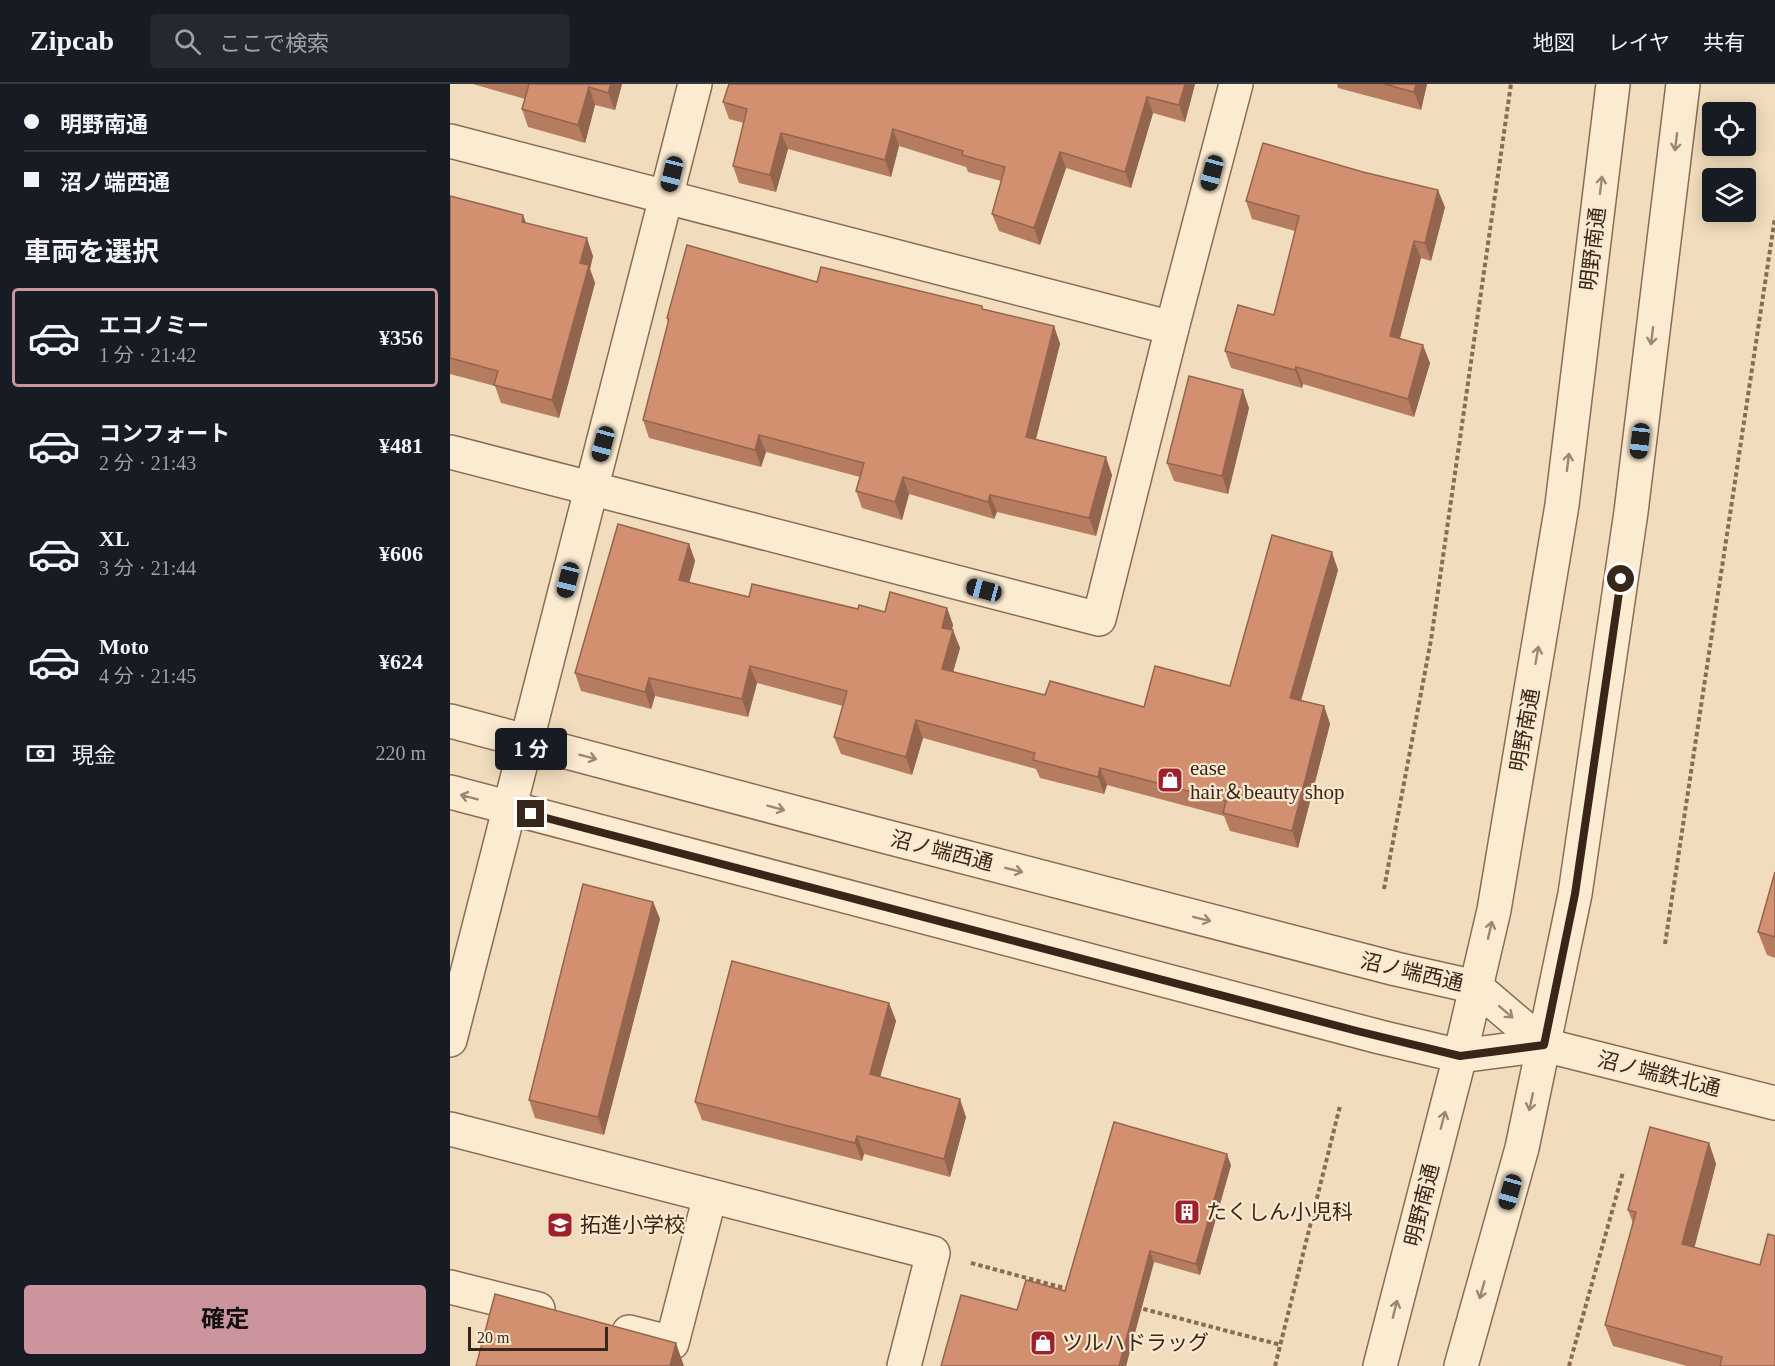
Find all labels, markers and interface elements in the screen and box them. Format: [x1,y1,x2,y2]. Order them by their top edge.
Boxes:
search box [150,14,570,68]
text: Zipcab [30,25,114,56]
icon: search [171,25,204,58]
text: ここで検索 [219,31,329,56]
text: 地図 [1533,31,1575,55]
text: レイヤ [1608,31,1670,55]
text: 共有 [1703,31,1745,55]
map controls [1702,102,1756,222]
button: locate [1702,102,1756,156]
text: 明野南通 [60,112,148,137]
one-way arrow [1670,132,1681,151]
car [1199,153,1225,193]
car [659,154,685,194]
button: layers [1702,168,1756,222]
text: 沼ノ端西通 [60,170,170,195]
one-way arrow [1596,176,1607,196]
street label: 明野南通 [1576,206,1610,292]
text: 車両を選択 [24,237,159,267]
icon: car [27,311,81,365]
text: エコノミー [99,313,209,338]
text: ¥356 [379,325,423,350]
one-way arrow [1647,325,1658,345]
text: 1 分 · 21:42 [99,344,196,366]
icon: car [27,419,81,473]
text: コンフォート [99,421,230,446]
car [1629,422,1651,460]
car [590,424,616,464]
text: ¥481 [379,433,423,458]
text: 2 分 · 21:43 [99,452,196,474]
one-way arrow [1562,453,1573,473]
text: XL [99,526,130,551]
icon: car [27,527,81,581]
text: ¥606 [379,541,423,566]
text: 3 分 · 21:44 [99,557,196,579]
car [555,560,581,600]
route start [1607,565,1634,592]
car [964,577,1004,603]
text: Moto [99,634,149,659]
icon: car [27,635,81,689]
one-way arrow [1532,645,1543,665]
text: ¥624 [379,649,423,674]
text: 4 分 · 21:45 [99,665,196,687]
street label: 明野南通 [1506,687,1544,773]
callout: 1 分 [495,727,567,769]
icon: cash [24,737,57,770]
text: 1 分 [514,738,549,760]
text: 220 m [375,742,426,764]
text: 現金 [72,743,116,768]
one-way arrow [578,752,597,763]
place label: ease hair＆beauty shop [1190,756,1345,804]
shop icon: ease hair＆beauty shop [1155,765,1185,795]
one-way arrow [460,791,479,803]
route end [517,800,544,827]
one-way arrow [766,802,785,814]
street label: 沼ノ端西通 [888,827,996,875]
one-way arrow [1004,865,1023,876]
one-way arrow [1193,913,1212,925]
one-way arrow [1484,920,1496,939]
street label: 沼ノ端西通 [1358,948,1466,996]
one-way arrow [1498,1005,1513,1019]
street label: 沼ノ端鉄北通 [1595,1047,1723,1101]
one-way arrow [1525,1092,1537,1111]
one-way arrow [1438,1111,1450,1130]
street label: 明野南通 [1400,1161,1444,1249]
car [1496,1172,1524,1212]
building icon: たくしん小児科 [1172,1197,1202,1227]
place label: たくしん小児科 [1206,1200,1353,1224]
school or university icon: 拓進小学校 [545,1210,575,1240]
place label: 拓進小学校 [580,1213,685,1237]
one-way arrow [1476,1281,1487,1300]
button: 確定 [24,1285,426,1354]
one-way arrow [1390,1300,1402,1319]
scale bar [468,1324,608,1352]
shop icon: ツルハドラッグ [1028,1328,1058,1358]
text: 20 m [477,1329,509,1346]
place label: ツルハドラッグ [1062,1331,1209,1355]

